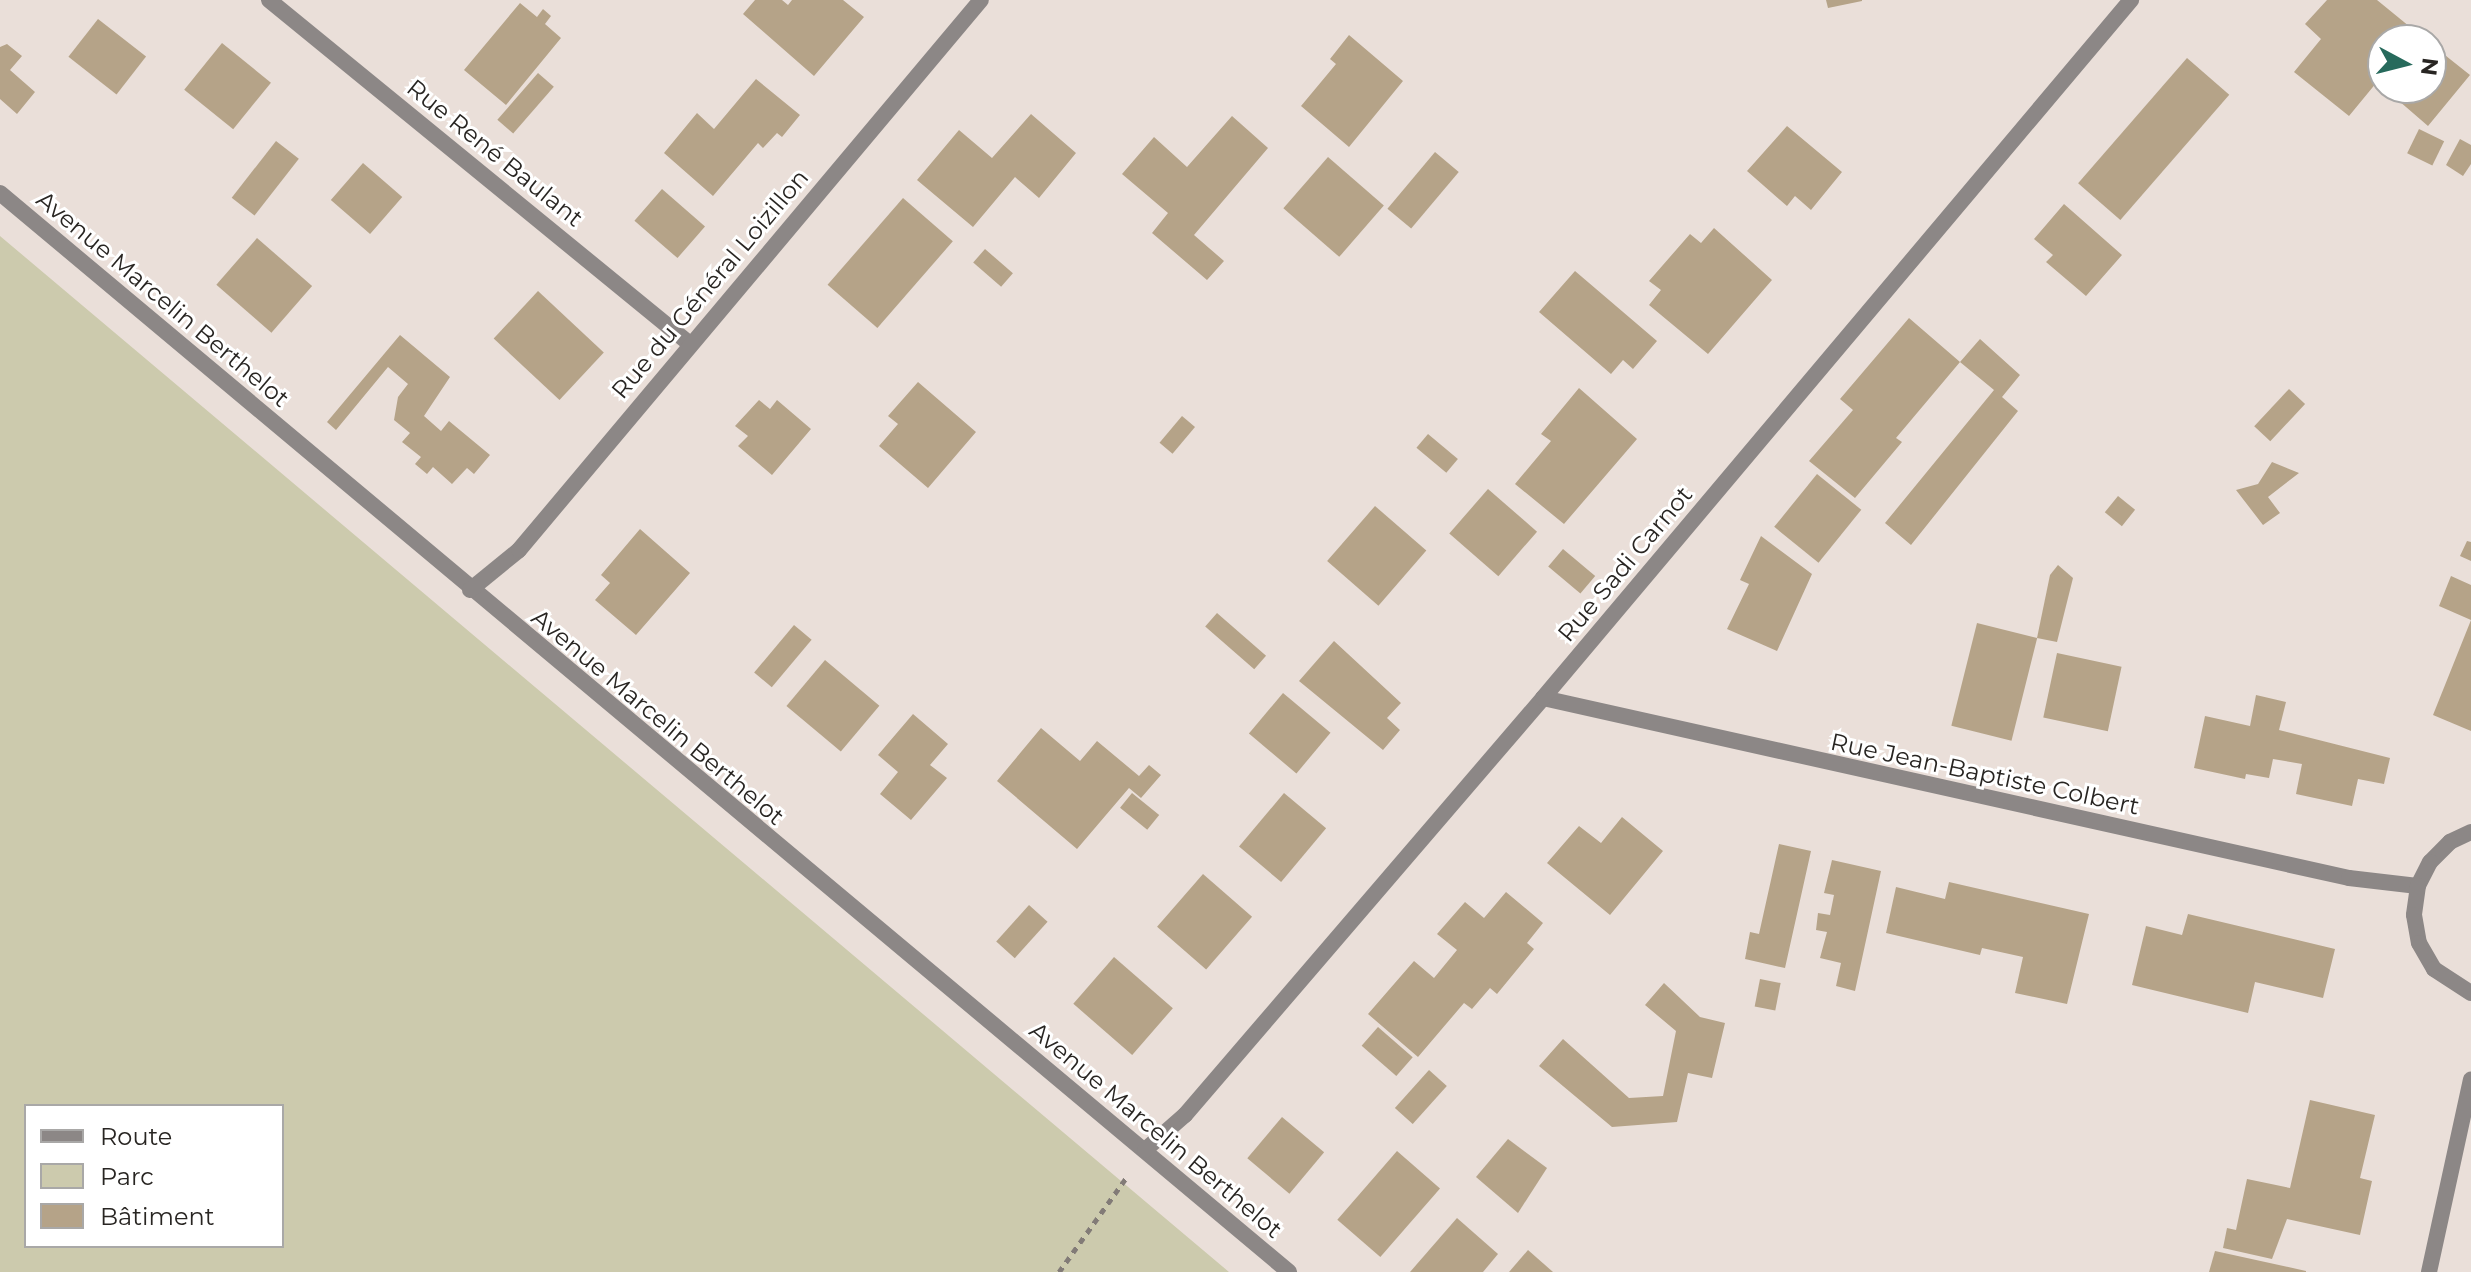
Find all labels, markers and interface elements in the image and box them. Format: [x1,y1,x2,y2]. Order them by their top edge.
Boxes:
north arrow [2367,24,2447,104]
text: N [2415,56,2444,77]
street label: Rue René Baulant [401,73,589,233]
street label: Rue du Général Loizillon [606,163,814,405]
street label: Avenue Marcelin Berthelot [31,185,295,413]
street label: Rue Sadi Carnot [1552,481,1698,647]
street label: Avenue Marcelin Berthelot [526,603,790,831]
street label: Rue Jean-Baptiste Colbert [1828,727,2142,821]
street label: Avenue Marcelin Berthelot [1024,1016,1288,1244]
legend [24,1104,284,1248]
text: Route [100,1122,172,1151]
text: Parc [100,1162,154,1191]
text: Bâtiment [100,1202,214,1231]

